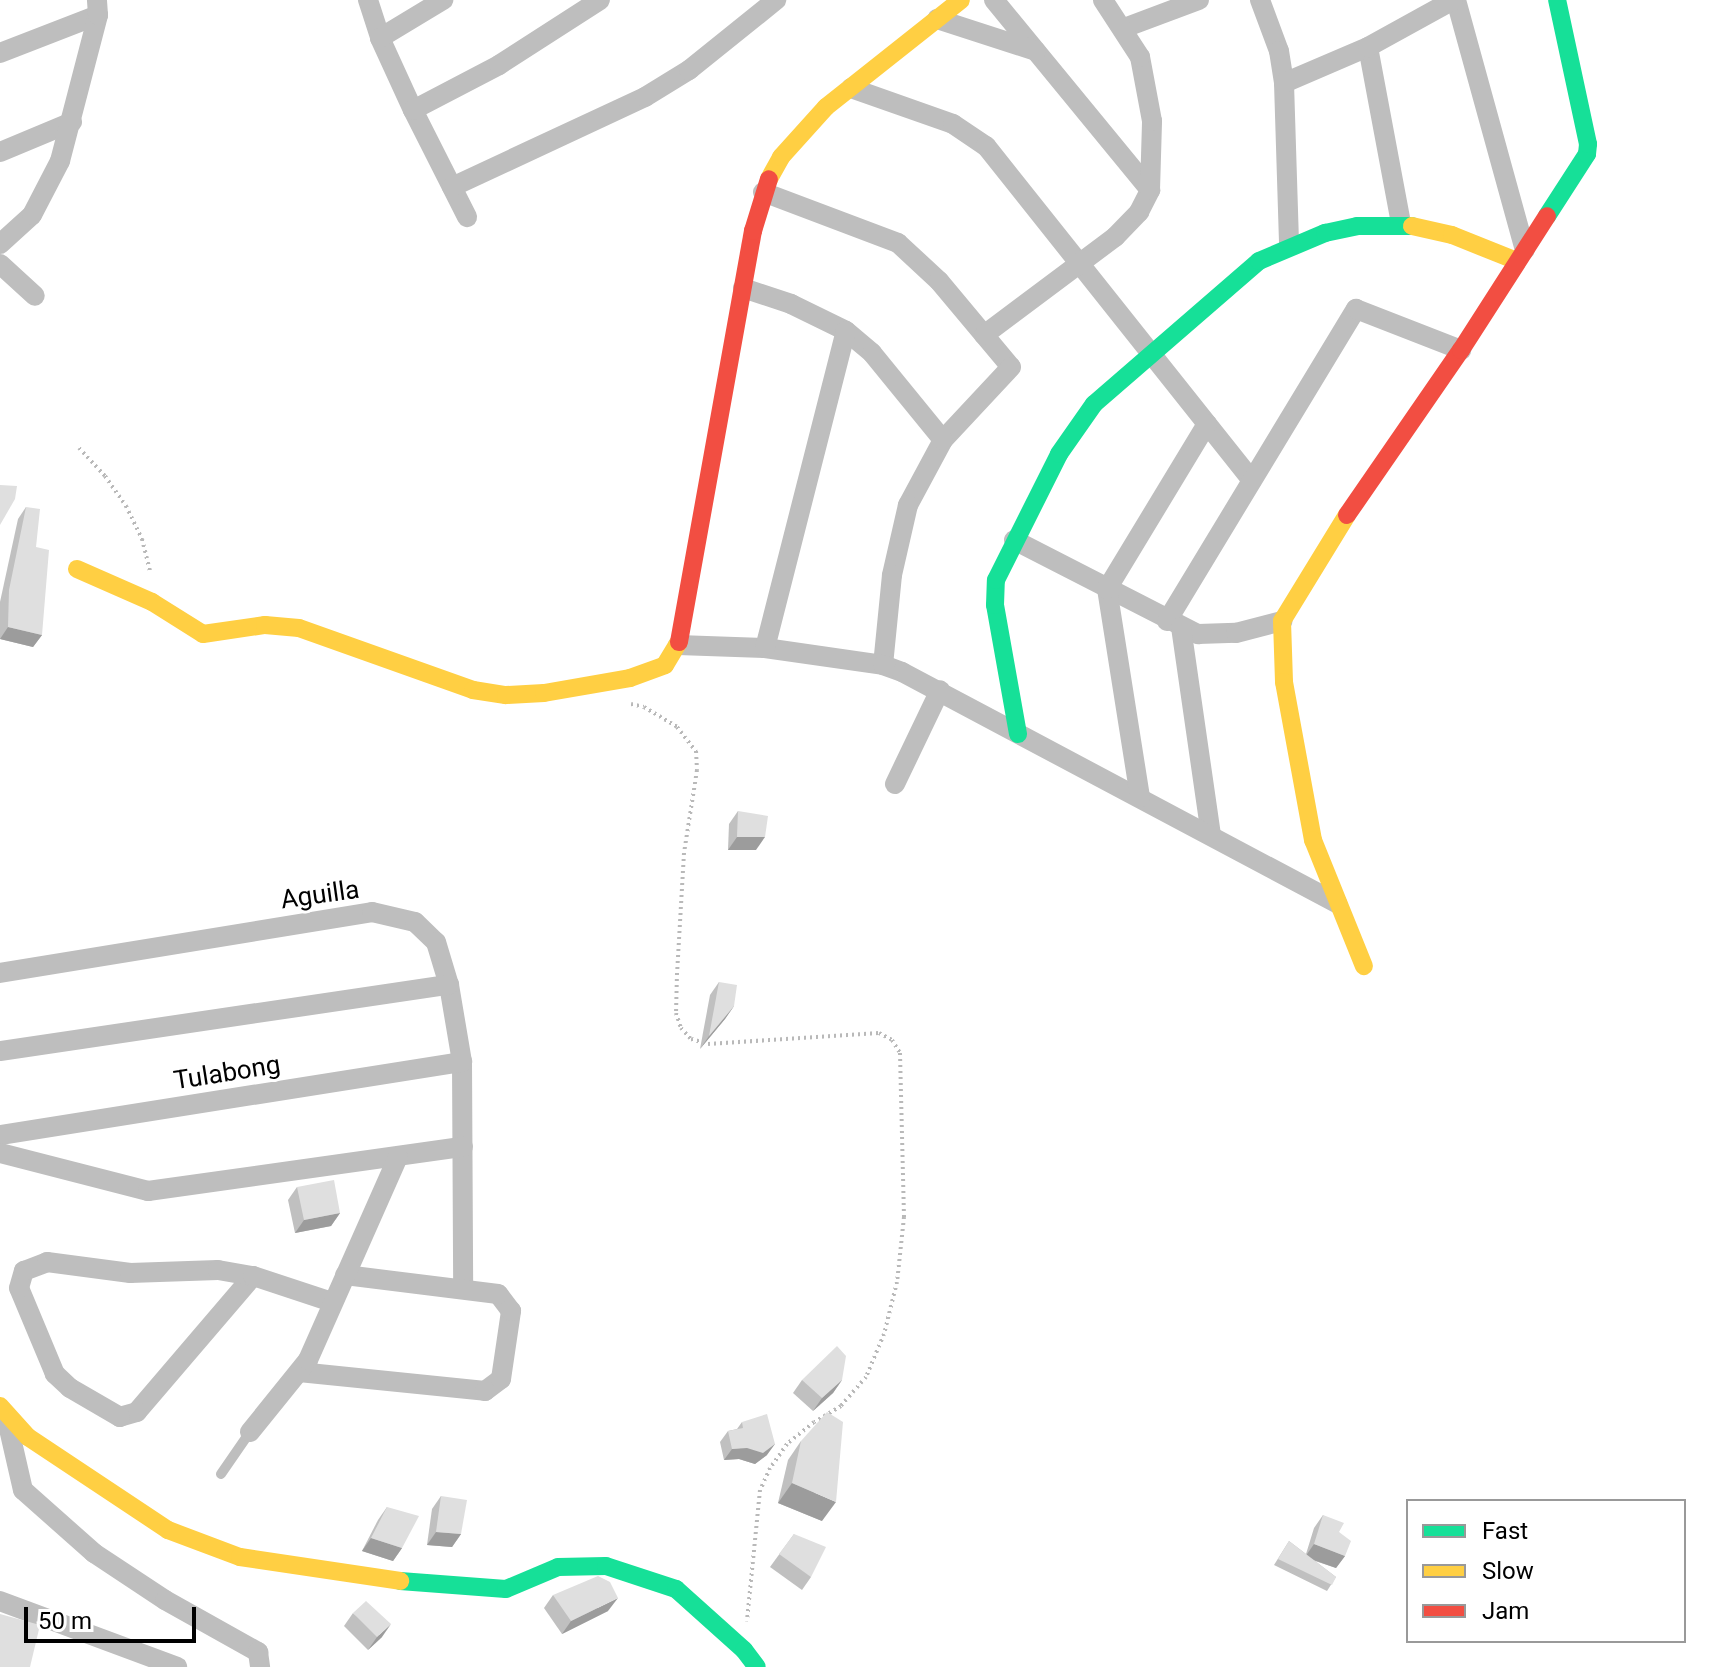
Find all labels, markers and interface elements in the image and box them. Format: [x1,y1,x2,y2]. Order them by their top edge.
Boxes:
street label: Aguilla [279,874,361,916]
street label: Tulabong [171,1049,283,1097]
legend [1406,1499,1686,1643]
text: Fast [1482,1517,1528,1545]
text: Slow [1482,1557,1534,1585]
scale bar [28,1591,200,1641]
text: Jam [1482,1597,1529,1625]
text: 50 m [38,1607,92,1635]

